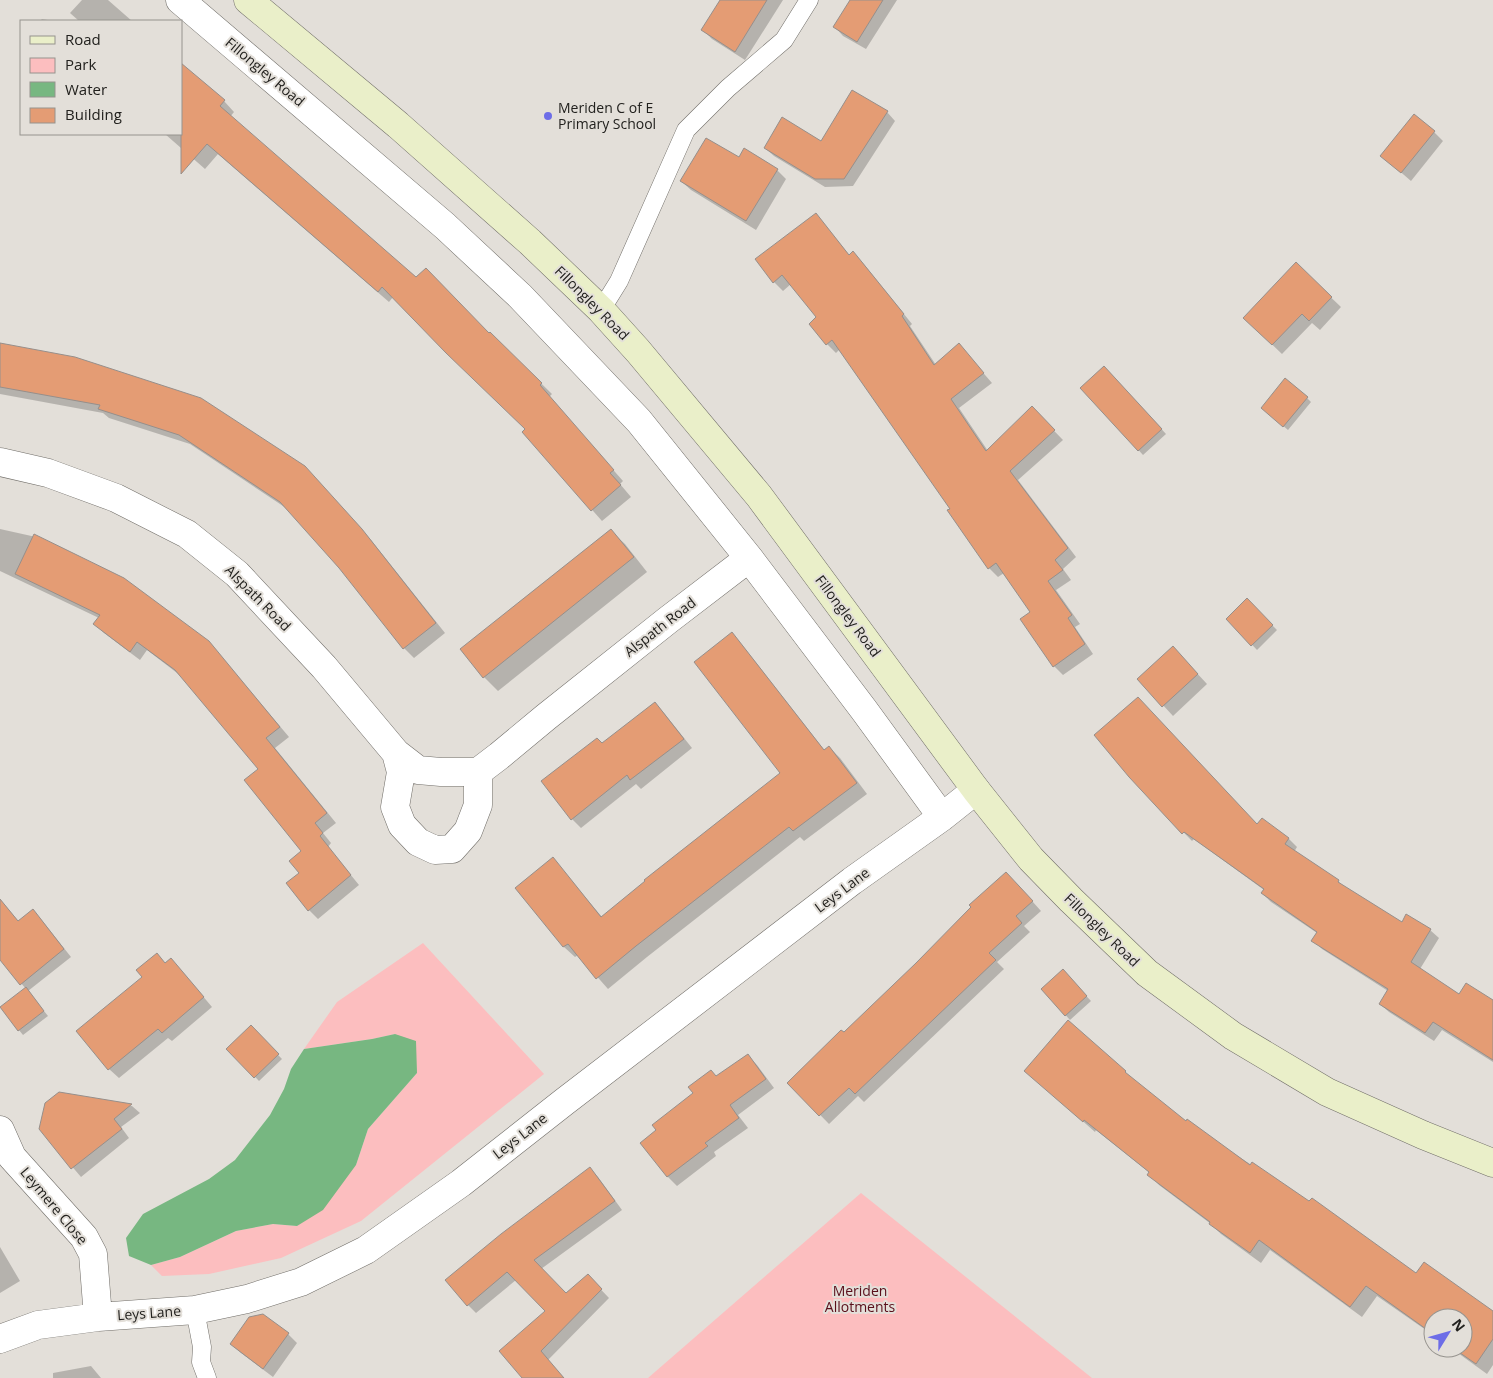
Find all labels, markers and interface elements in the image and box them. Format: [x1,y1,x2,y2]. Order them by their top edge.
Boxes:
legend [20,20,182,135]
text: Road [65,29,101,49]
street label: Fillongley Road [222,33,309,110]
text: Park [65,54,96,74]
text: Water [65,79,107,99]
place label: Meriden C of E Primary School [558,98,656,133]
text: Building [65,104,122,124]
marker: Meriden C of E Primary School [542,110,554,122]
street label: Fillongley Road [551,261,634,344]
street label: Alspath Road [221,561,295,635]
street label: Fillongley Road [811,571,885,661]
street label: Alspath Road [620,593,699,661]
street label: Leys Lane [810,863,873,916]
street label: Fillongley Road [1061,889,1144,970]
street label: Leys Lane [489,1108,551,1163]
street label: Leymere Close [16,1163,92,1248]
park label: Meriden Allotments [825,1281,896,1316]
street label: Leys Lane [116,1301,182,1324]
north arrow [1423,1308,1473,1358]
text: N [1448,1315,1470,1335]

